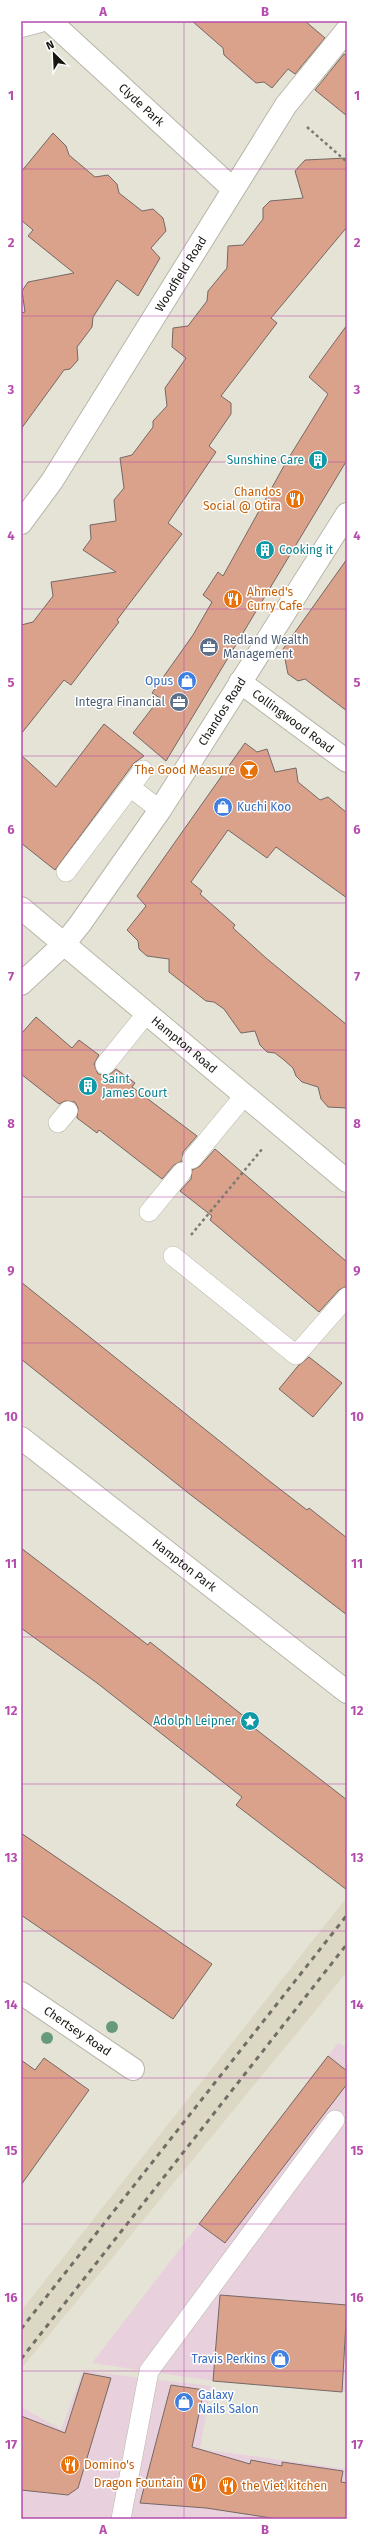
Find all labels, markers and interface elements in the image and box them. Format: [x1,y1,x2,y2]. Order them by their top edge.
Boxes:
text: A [98,4,107,19]
text: B [261,4,269,19]
north arrow [34,34,74,74]
text: N [44,38,56,53]
street label: Clyde Park [116,81,167,130]
text: 1 [8,88,14,103]
text: 1 [354,88,360,103]
street label: Woodfield Road [152,234,209,314]
text: 2 [8,235,15,250]
text: 2 [354,235,361,250]
text: 3 [7,382,15,397]
text: 3 [353,382,361,397]
building icon: Sunshine Care [307,449,329,471]
place label: Sunshine Care [227,453,304,467]
place label: Chandos Social @ Otira [203,485,281,513]
restaurant icon: Chandos Social @ Otira [284,488,306,510]
text: 4 [7,528,15,543]
text: 4 [353,528,361,543]
building icon: Cooking it [254,539,276,561]
place label: Cooking it [279,543,334,557]
place label: Ahmed's Curry Cafe [247,585,302,613]
restaurant icon: Ahmed's Curry Cafe [222,588,244,610]
place label: Redland Wealth Management [223,633,309,661]
office icon: Redland Wealth Management [198,636,220,658]
shop icon: Opus [176,670,198,692]
place label: Opus [145,674,173,688]
text: 5 [8,675,15,690]
street label: Chandos Road [195,675,249,748]
text: 5 [354,675,361,690]
street label: Collingwood Road [250,686,337,756]
office icon: Integra Financial [168,691,190,713]
place label: Integra Financial [75,695,165,709]
bar icon: The Good Measure [238,759,260,781]
place label: The Good Measure [135,763,235,777]
shop icon: Kuchi Koo [212,796,234,818]
place label: Kuchi Koo [237,800,291,814]
text: 6 [7,822,15,837]
text: 6 [353,822,361,837]
text: 7 [8,969,14,984]
text: 7 [354,969,360,984]
street label: Hampton Road [149,1013,220,1076]
place label: Saint James Court [102,1072,168,1100]
building icon: Saint James Court [77,1075,99,1097]
text: 8 [7,1116,15,1131]
text: 8 [353,1116,361,1131]
text: 9 [7,1263,15,1278]
text: 9 [353,1263,361,1278]
text: 10 [4,1409,18,1424]
text: 10 [350,1409,364,1424]
street label: Hampton Park [150,1536,220,1595]
text: 11 [5,1556,17,1571]
text: 11 [351,1556,363,1571]
text: 12 [5,1703,18,1718]
text: 12 [351,1703,364,1718]
place icon: Adolph Leipner [239,1710,261,1732]
place label: Adolph Leipner [153,1714,236,1728]
text: 13 [5,1850,18,1865]
text: 13 [351,1850,364,1865]
text: 14 [4,1997,18,2012]
text: 14 [350,1997,364,2012]
street label: Chertsey Road [41,2003,114,2059]
text: 15 [4,2143,18,2158]
text: 15 [350,2143,364,2158]
text: 16 [4,2290,18,2305]
text: 16 [350,2290,364,2305]
shop icon: Travis Perkins [269,2348,291,2370]
place label: Travis Perkins [192,2352,266,2366]
place label: Galaxy Nails Salon [198,2388,259,2416]
shop icon: Galaxy Nails Salon [173,2391,195,2413]
text: 17 [5,2437,17,2452]
text: 17 [351,2437,363,2452]
restaurant icon: Domino's [59,2454,81,2476]
place label: Domino's [84,2458,135,2472]
restaurant icon: Dragon Fountain [186,2472,208,2494]
restaurant icon: the Viet kitchen [217,2475,239,2497]
place label: Dragon Fountain [94,2476,183,2490]
place label: the Viet kitchen [242,2479,327,2493]
text: A [98,2522,107,2537]
text: B [261,2522,269,2537]

